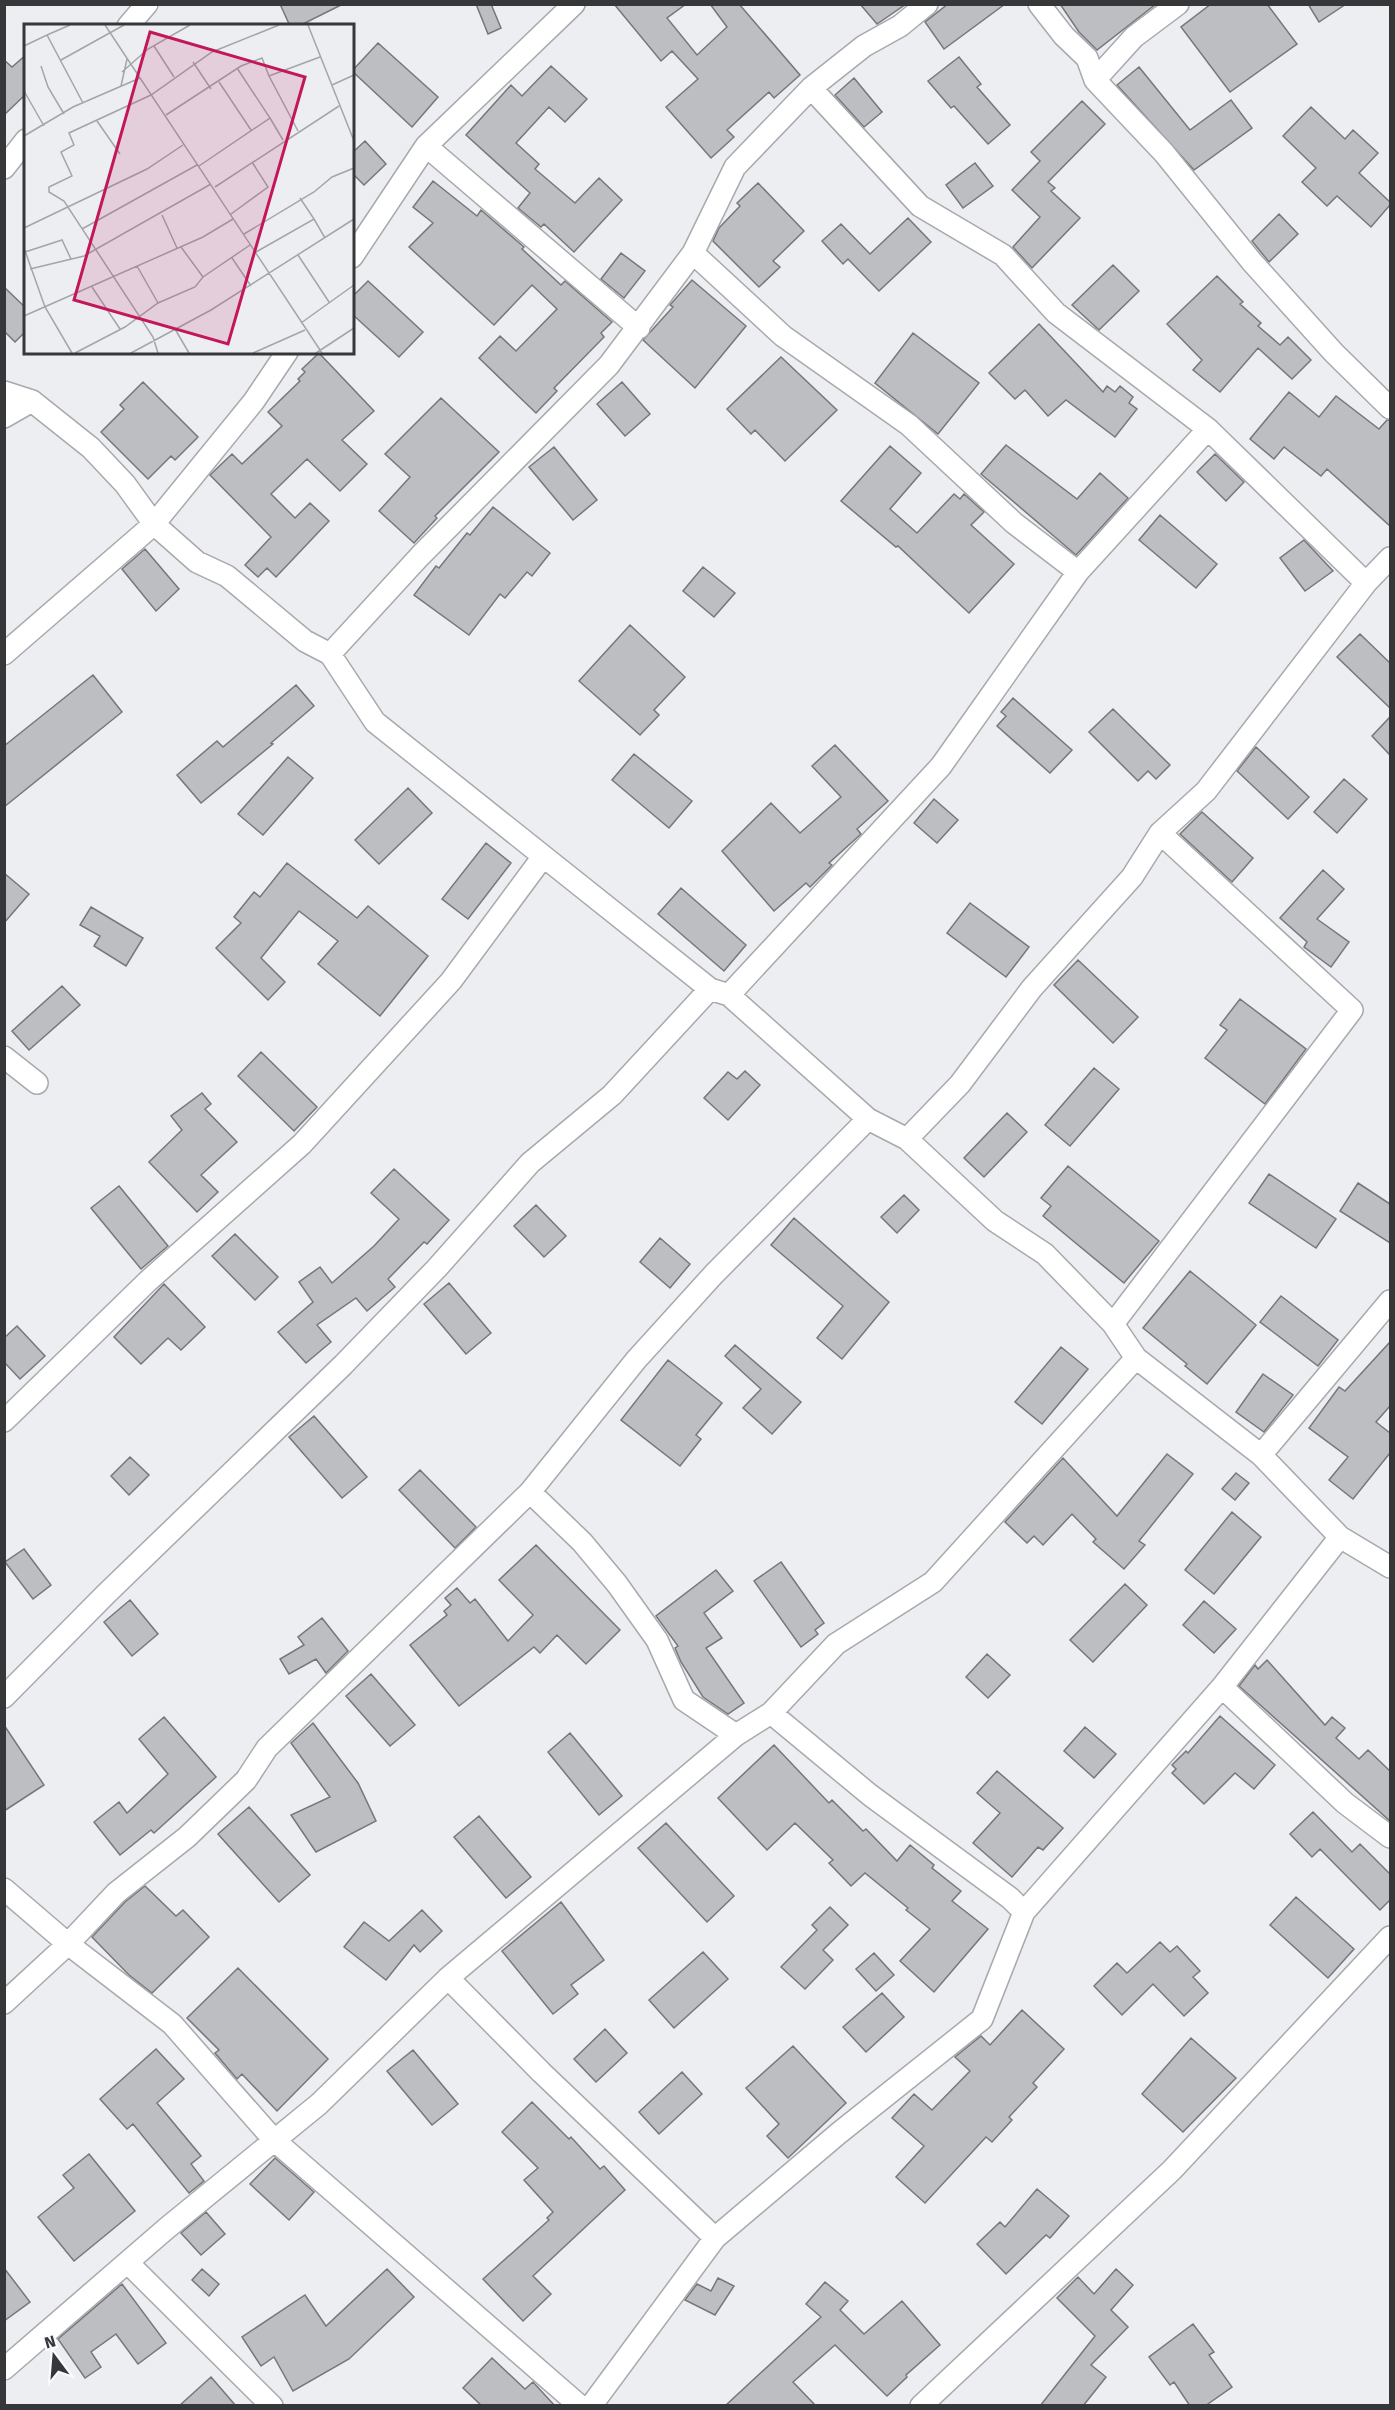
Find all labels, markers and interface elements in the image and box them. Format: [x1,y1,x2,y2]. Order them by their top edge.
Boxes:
inset map [24,24,354,354]
north arrow [24,2326,84,2386]
text: N [42,2331,58,2353]

